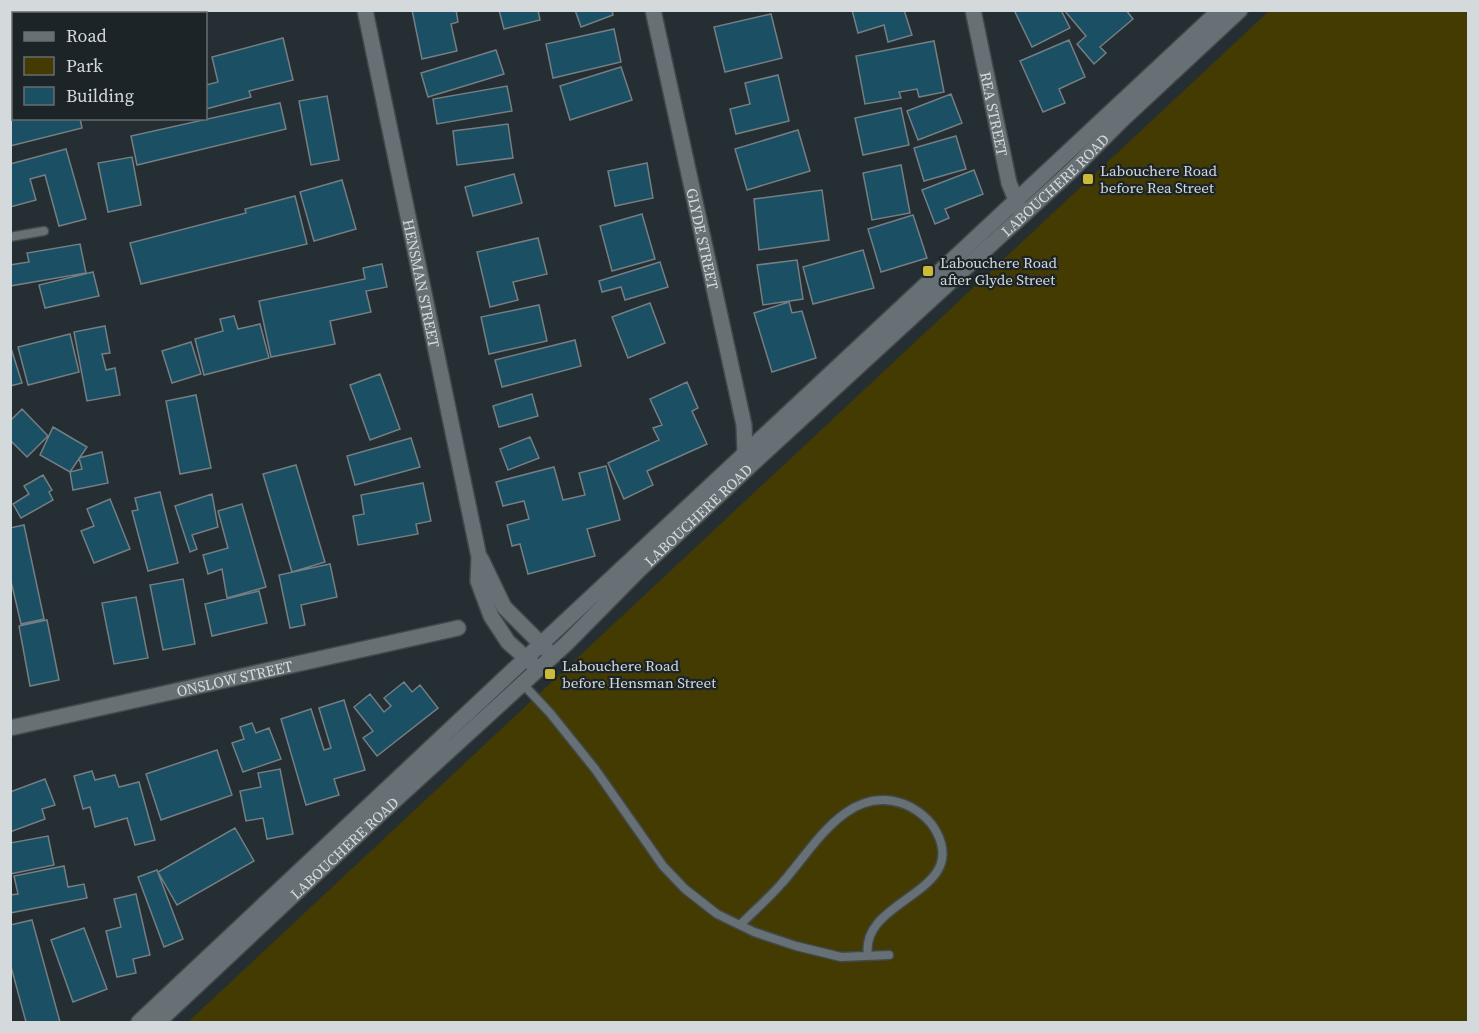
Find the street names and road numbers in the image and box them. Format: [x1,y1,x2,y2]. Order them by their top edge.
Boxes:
street label: REA STREET [976,70,1014,158]
street label: LABOUCHERE ROAD [996,129,1113,241]
street label: GLYDE STREET [682,186,724,291]
street label: HENSMAN STREET [398,217,446,349]
street label: LABOUCHERE ROAD [639,459,757,571]
street label: ONSLOW STREET [174,655,295,701]
street label: LABOUCHERE ROAD [285,792,403,904]

